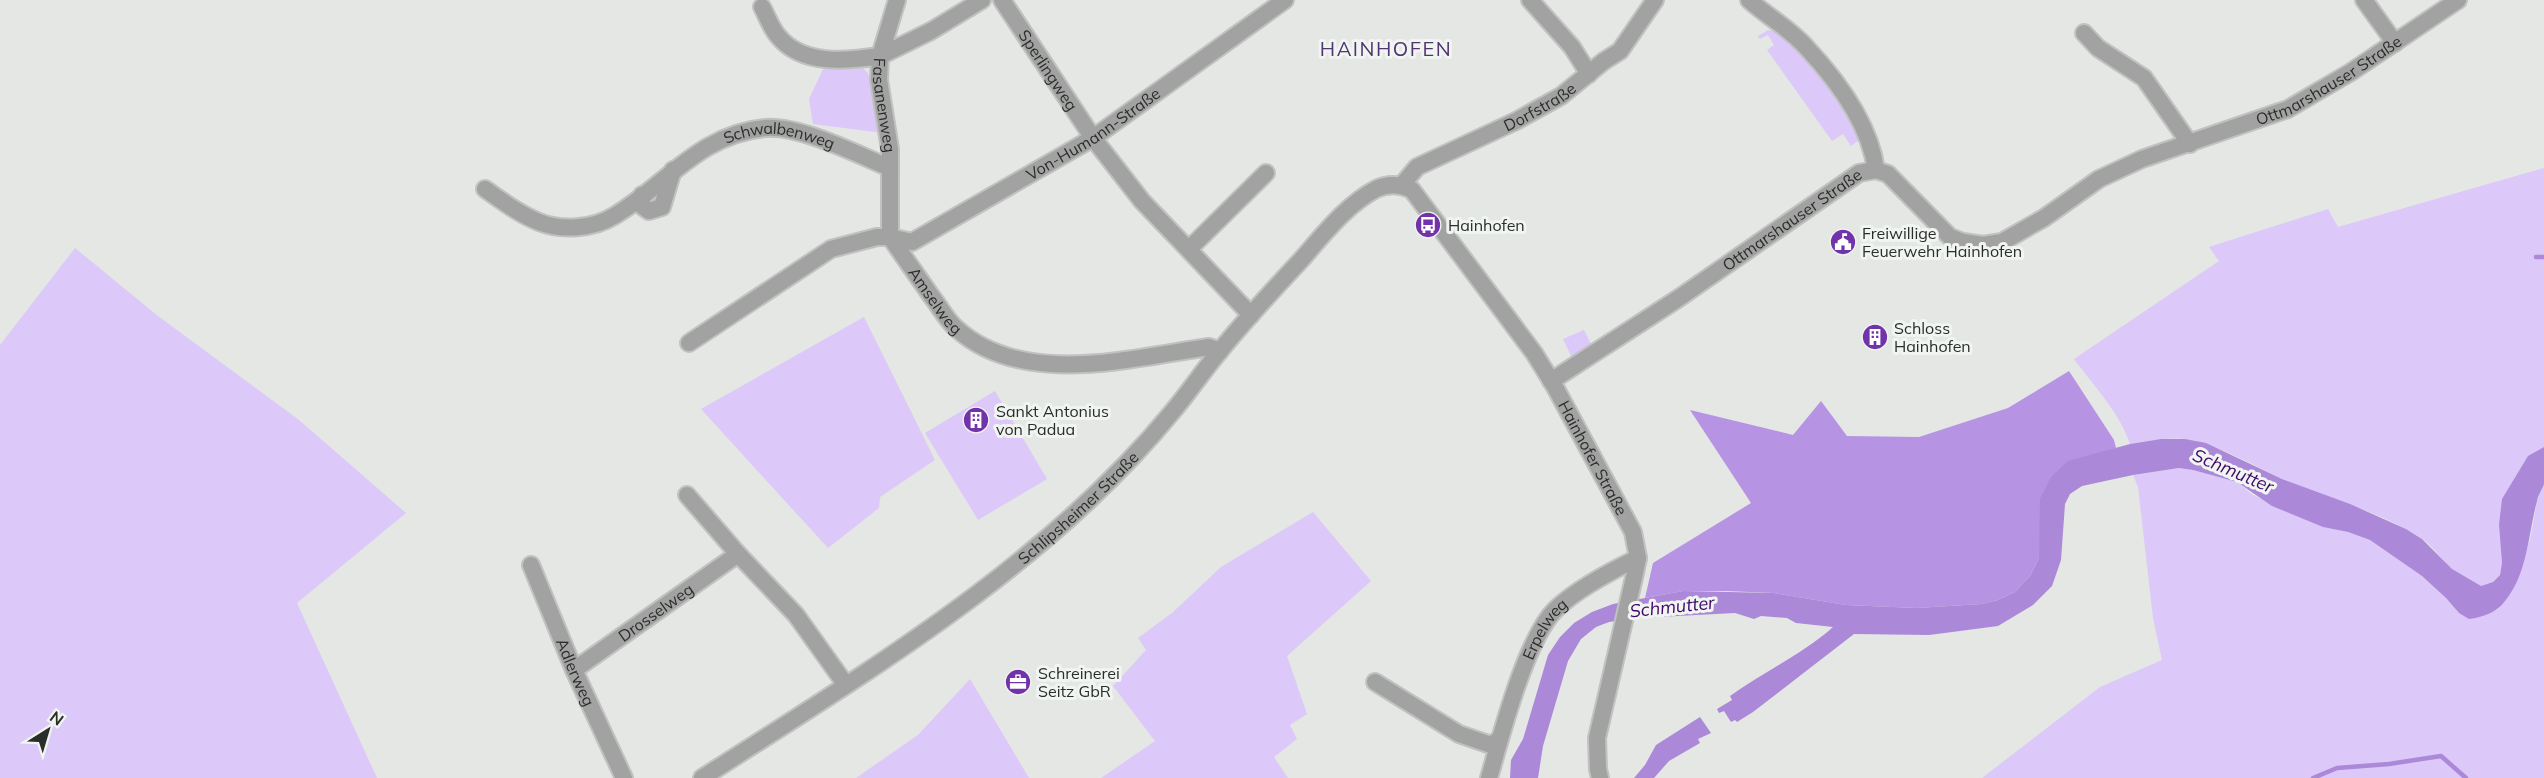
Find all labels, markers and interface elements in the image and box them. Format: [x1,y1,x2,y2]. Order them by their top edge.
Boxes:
street label: Sperlingweg [1014,26,1082,114]
street label: Ottmarshauser Straße [2253,31,2405,129]
district label: HAINHOFEN [1320,36,1452,61]
street label: Fasanenweg [869,57,900,154]
street label: Dorfstraße [1500,78,1580,135]
street label: Von-Humann-Straße [1022,83,1164,184]
street label: Schwalbenweg [720,118,838,153]
street label: Ottmarshauser Straße [1718,164,1866,275]
bus stop icon: Hainhofen [1413,210,1443,240]
place label: Hainhofen [1448,215,1525,235]
place label: Freiwillige Feuerwehr Hainhofen [1862,223,2022,261]
public building icon: Freiwillige Feuerwehr Hainhofen [1828,227,1858,257]
street label: Amselweg [904,263,966,339]
place label: Schloss Hainhofen [1894,318,1971,356]
building icon: Schloss Hainhofen [1860,322,1890,352]
street label: Hainhofer Straße [1554,397,1632,519]
place label: Sankt Antonius von Padua [996,401,1109,439]
building icon: Sankt Antonius von Padua [961,405,991,435]
water label: Schmutter [2189,443,2278,498]
street label: Schlipsheimer Straße [1014,447,1143,568]
street label: Drosselweg [614,579,697,646]
water label: Schmutter [1628,590,1717,622]
street label: Erpelweg [1518,594,1571,663]
street label: Adlerweg [552,635,599,709]
place label: Schreinerei Seitz GbR [1038,663,1120,701]
office icon: Schreinerei Seitz GbR [1003,667,1033,697]
north arrow [18,700,78,760]
text: N [46,706,68,730]

